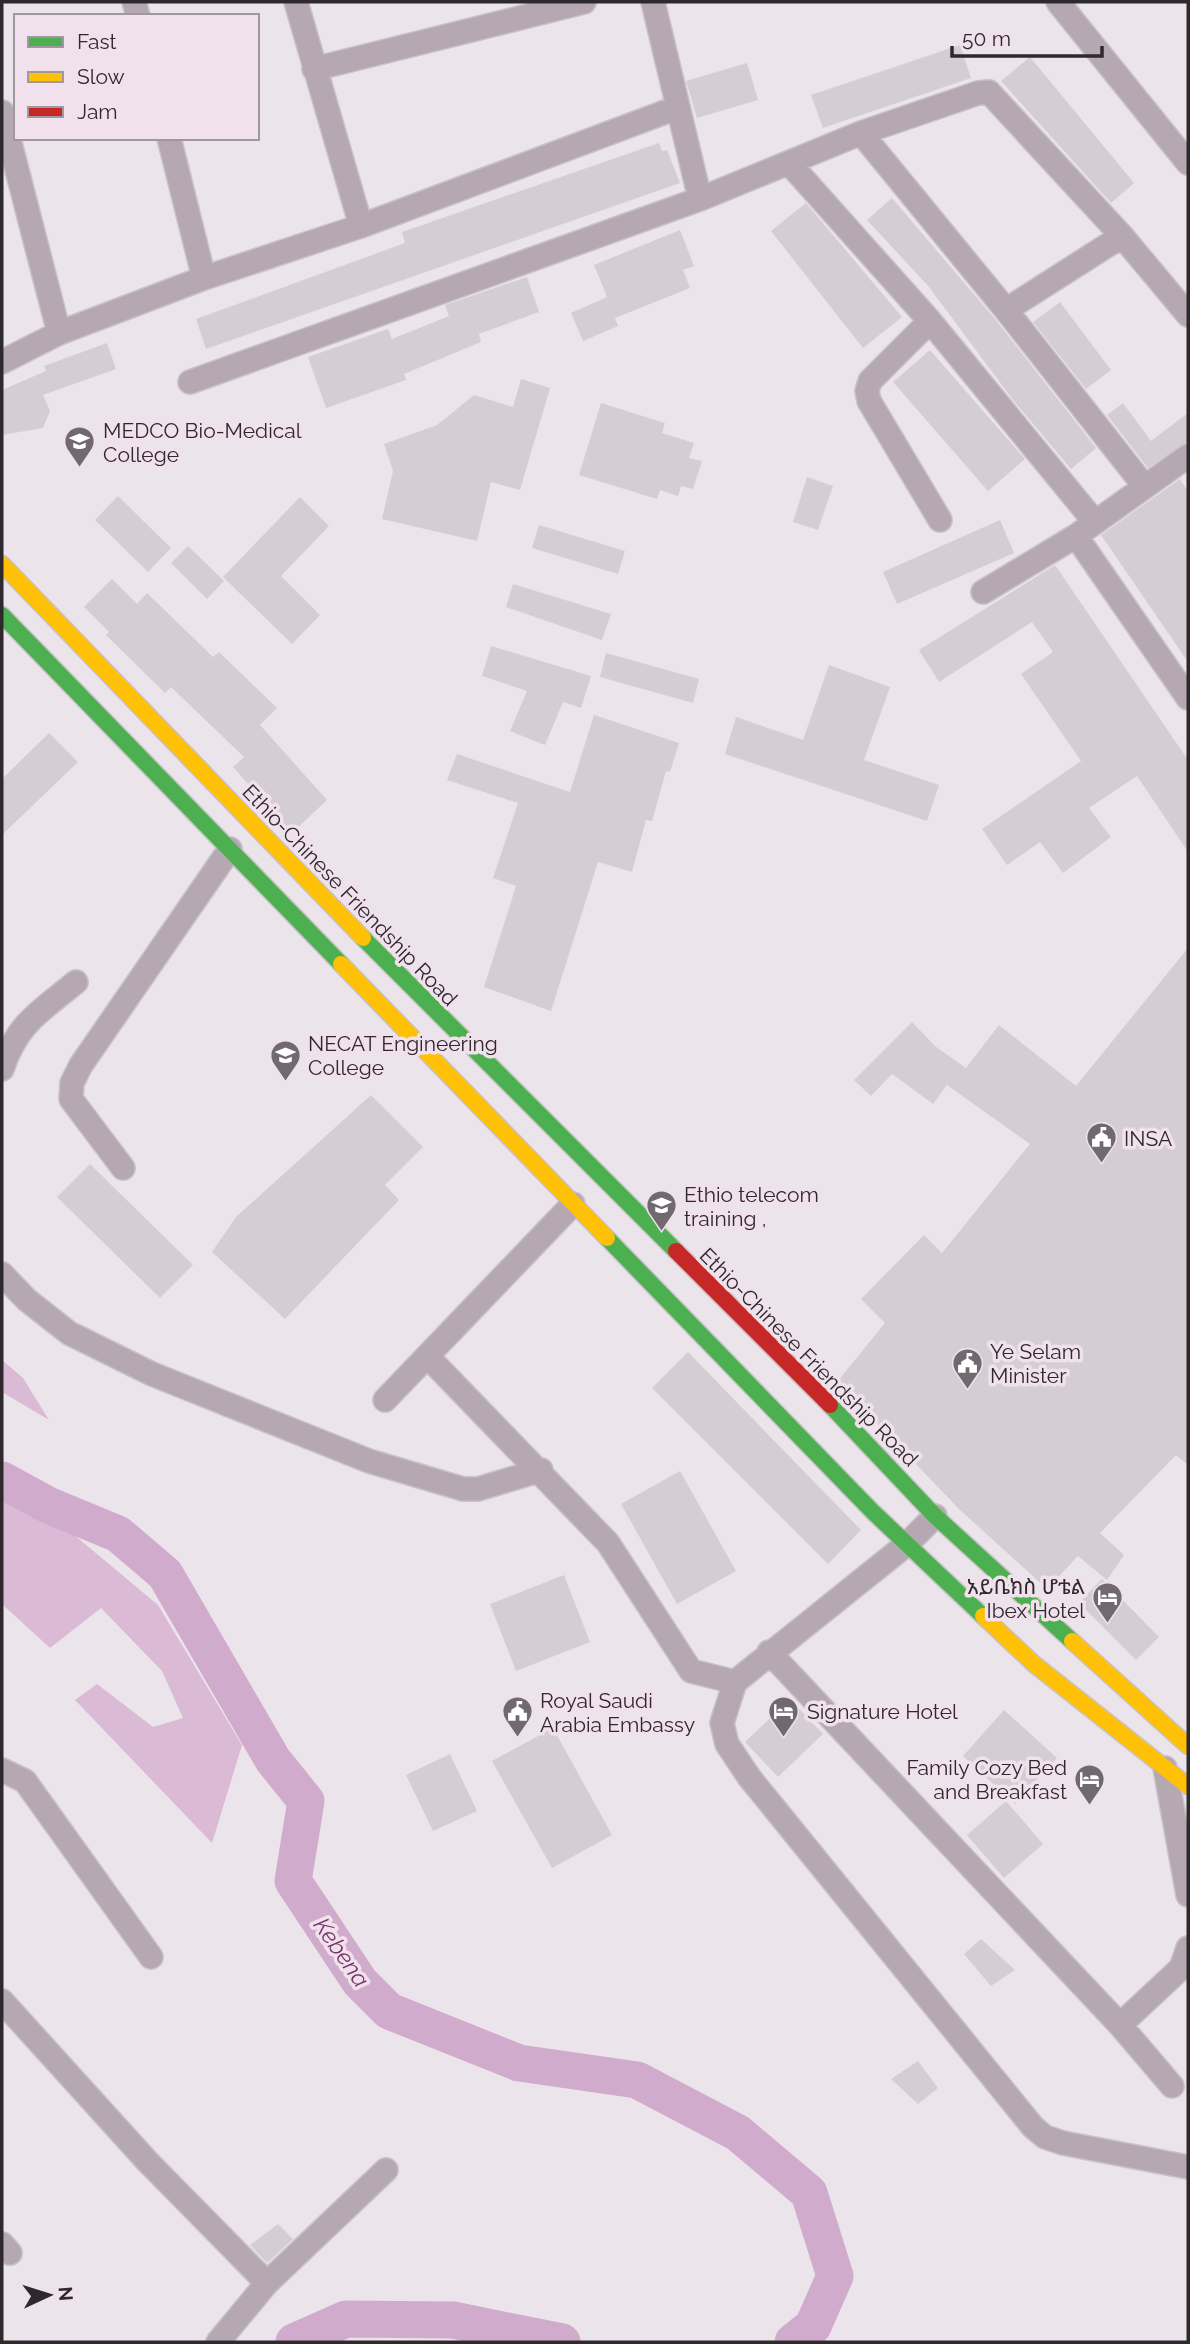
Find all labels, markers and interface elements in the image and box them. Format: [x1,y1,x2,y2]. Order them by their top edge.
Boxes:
legend [14,14,259,140]
scale bar [952,14,1102,58]
text: 50 m [962,26,1011,51]
text: Fast [77,29,117,54]
text: Slow [77,64,125,89]
text: Jam [77,99,118,124]
place label: MEDCO Bio-Medical College [103,418,302,467]
school or university icon: MEDCO Bio-Medical College [63,425,97,469]
street label: Ethio-Chinese Friendship Road [237,779,463,1011]
place label: NECAT Engineering College [308,1031,498,1080]
school or university icon: NECAT Engineering College [268,1038,302,1082]
public building icon: INSA [1084,1121,1118,1165]
place label: INSA [1124,1126,1172,1151]
place label: Ethio telecom training , [684,1182,819,1231]
school or university icon: Ethio telecom training , [644,1189,678,1233]
street label: Ethio-Chinese Friendship Road [695,1243,923,1471]
place label: Ye Selam Minister [990,1339,1081,1388]
public building icon: Ye Selam Minister [950,1346,984,1390]
place label: አይቤክስ ሆቴል Ibex Hotel [967,1574,1085,1623]
hotel icon: አይቤክስ ሆቴል Ibex Hotel [1091,1581,1125,1625]
place label: Royal Saudi Arabia Embassy [540,1688,695,1737]
hotel icon: Signature Hotel [767,1694,801,1738]
public building icon: Royal Saudi Arabia Embassy [500,1695,534,1739]
place label: Signature Hotel [807,1699,958,1724]
place label: Family Cozy Bed and Breakfast [907,1755,1067,1804]
hotel icon: Family Cozy Bed and Breakfast [1073,1762,1107,1806]
water label: Kebena [309,1912,376,1992]
north arrow [14,2260,84,2330]
text: N [54,2286,77,2302]

